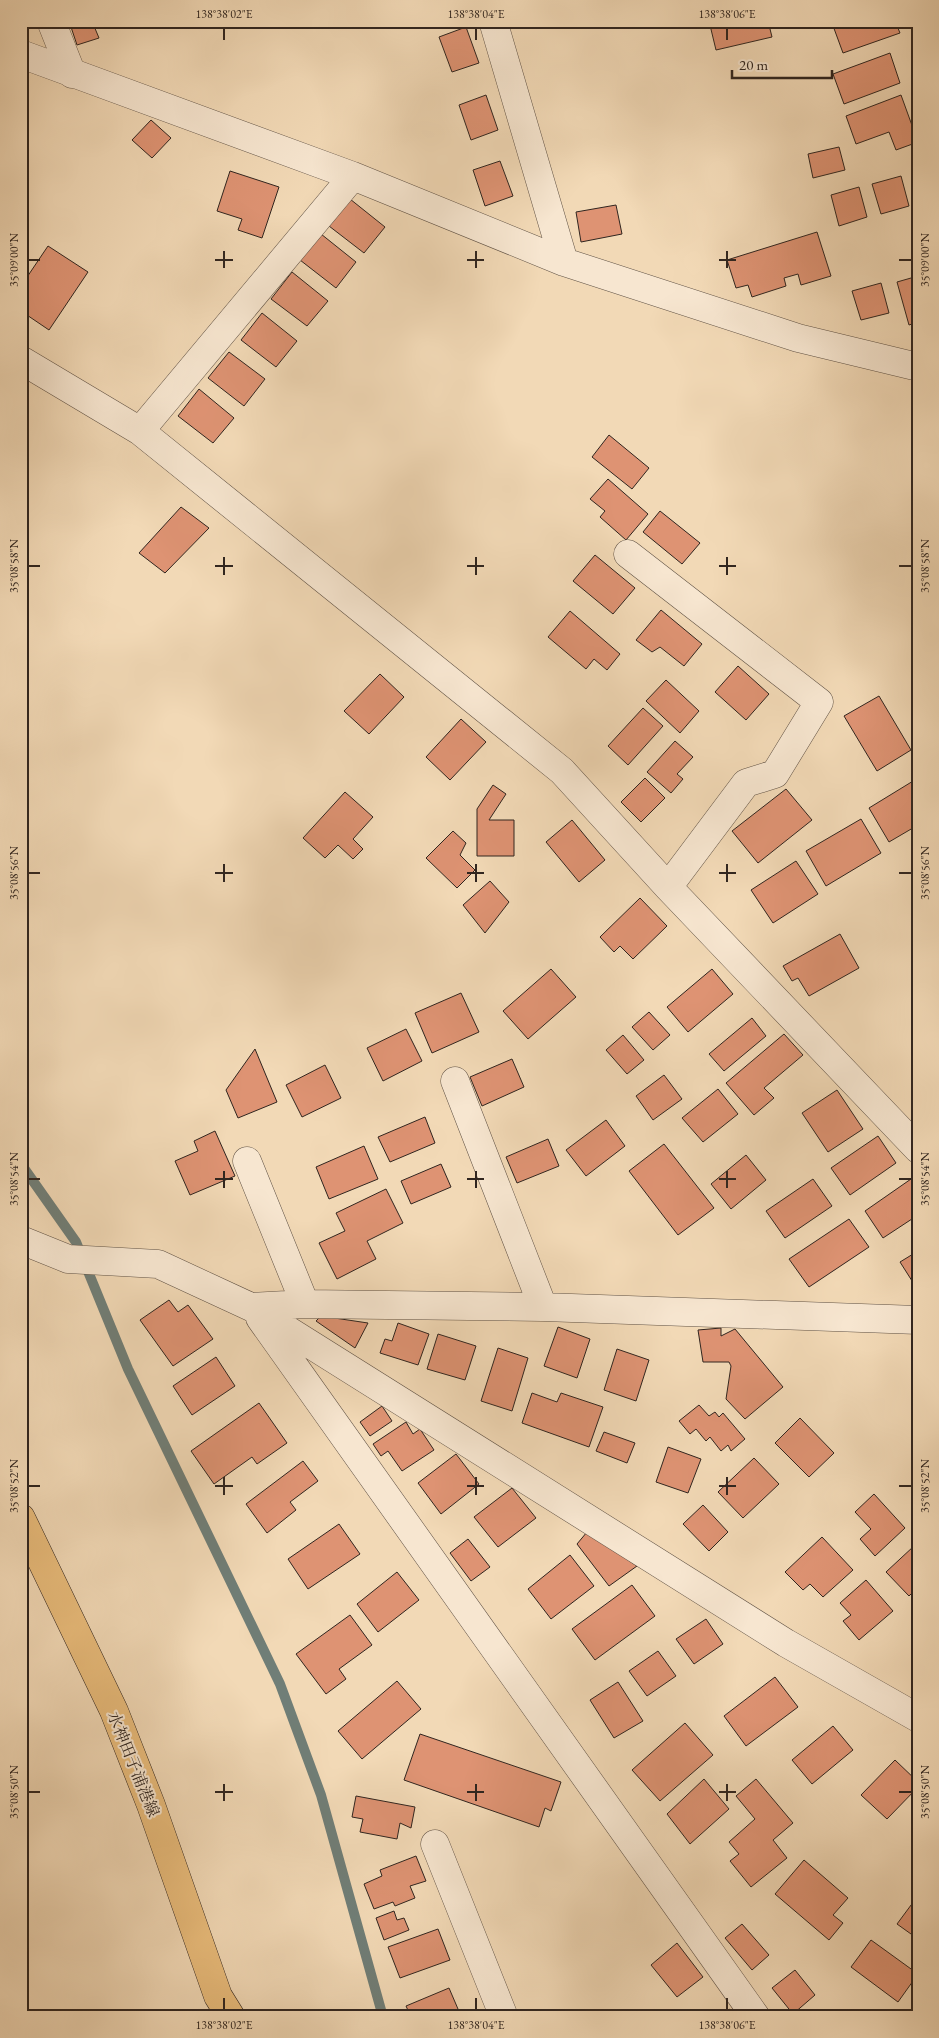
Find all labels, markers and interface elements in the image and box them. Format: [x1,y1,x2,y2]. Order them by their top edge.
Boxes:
text: 138°38'02"E [196,6,253,22]
text: 138°38'04"E [448,6,505,22]
text: 138°38'06"E [699,6,756,22]
scale bar [732,48,832,80]
text: 20 m [739,55,768,74]
text: 35°09'00"N [6,233,22,287]
text: 35°09'00"N [917,233,933,287]
text: 35°08'58"N [6,539,22,593]
text: 35°08'58"N [917,539,933,593]
text: 35°08'56"N [6,846,22,900]
text: 35°08'56"N [917,846,933,900]
text: 35°08'54"N [6,1152,22,1206]
text: 35°08'54"N [917,1152,933,1206]
text: 35°08'52"N [6,1459,22,1513]
text: 35°08'52"N [917,1459,933,1513]
street label: 水神田子浦港線 [103,1708,164,1820]
text: 35°08'50"N [6,1765,22,1819]
text: 35°08'50"N [917,1765,933,1819]
text: 138°38'02"E [196,2017,253,2033]
text: 138°38'04"E [448,2017,505,2033]
text: 138°38'06"E [699,2017,756,2033]

